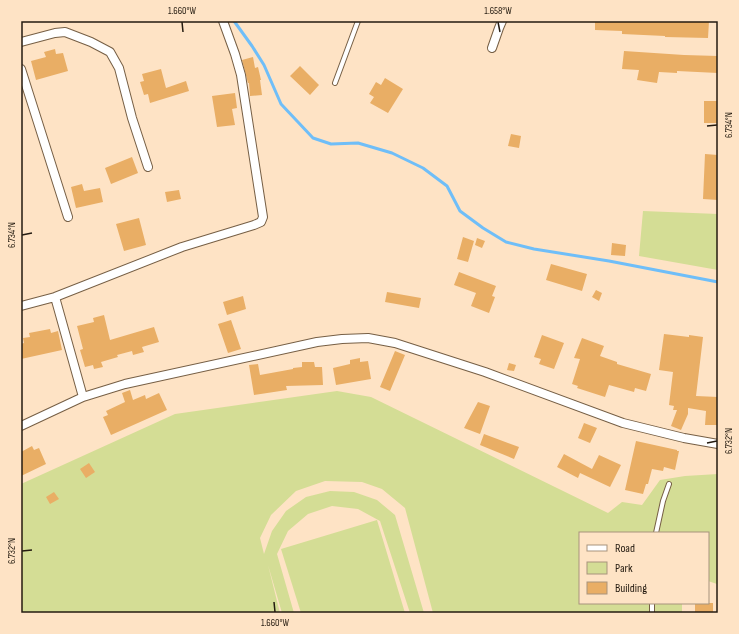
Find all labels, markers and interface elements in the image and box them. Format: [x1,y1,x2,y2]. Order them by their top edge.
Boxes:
text: 1.660°W [168,5,197,17]
text: 1.658°W [484,5,512,17]
text: 6.734°N [723,112,735,138]
text: 6.734°N [6,222,18,248]
text: 6.732°N [723,428,735,454]
legend [579,532,709,604]
text: 6.732°N [6,538,18,564]
text: Road [615,541,635,556]
text: Park [615,561,633,576]
text: Building [615,581,647,596]
text: 1.660°W [261,617,290,629]

